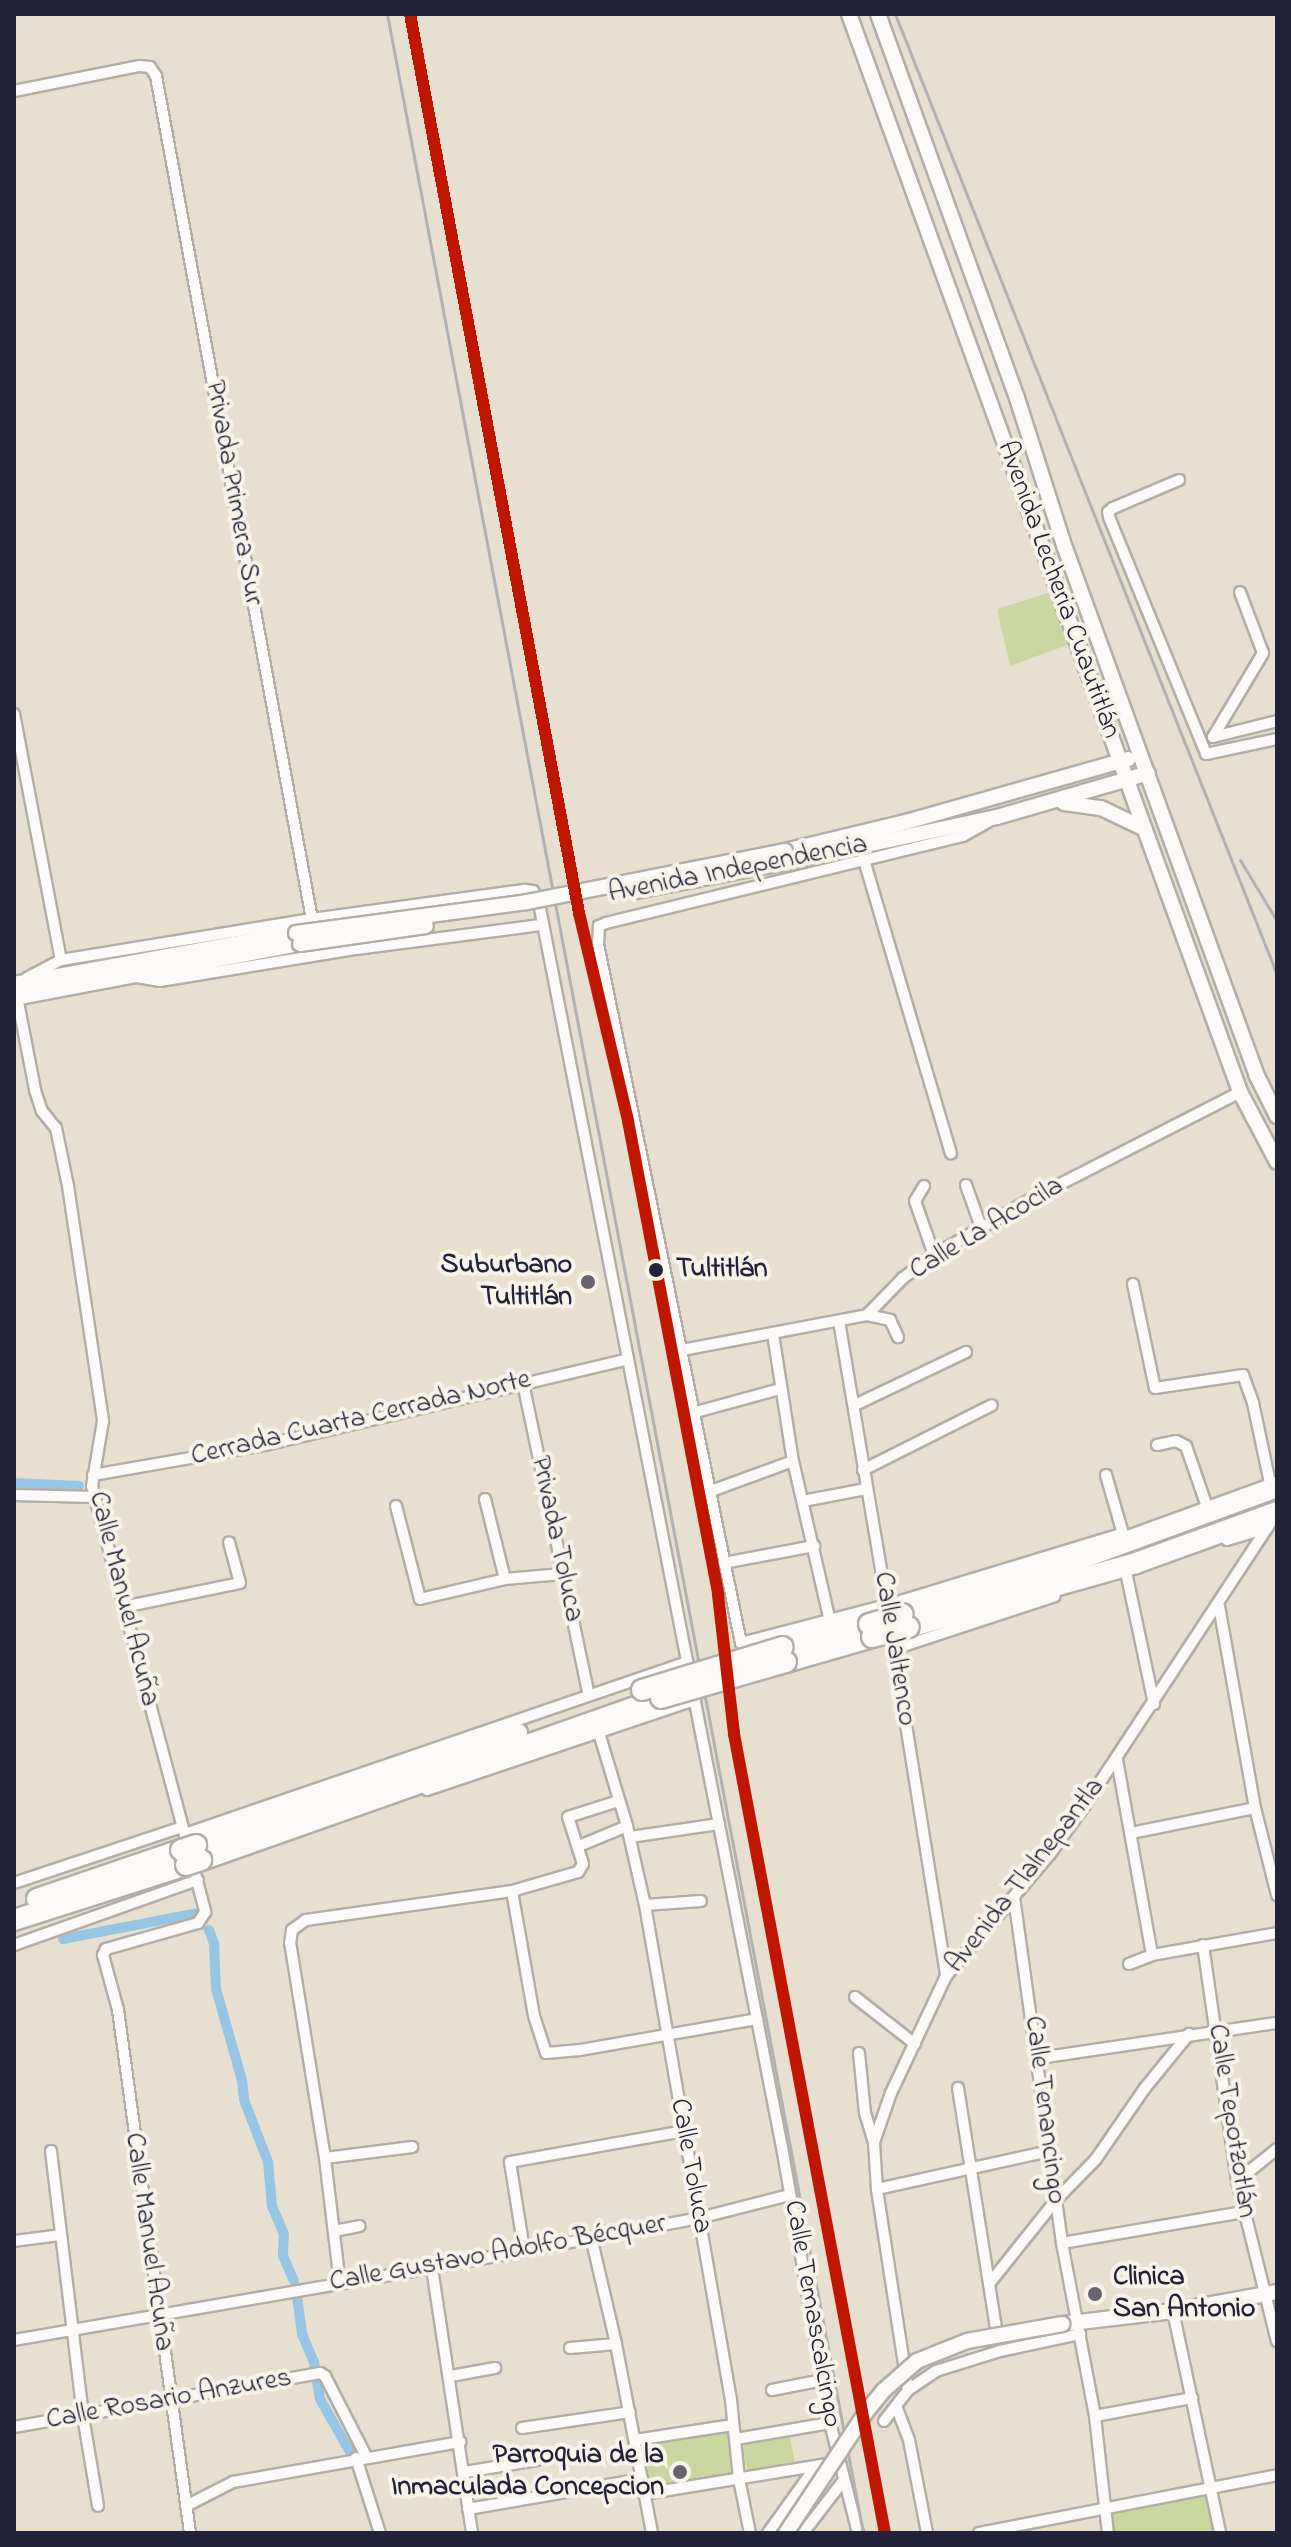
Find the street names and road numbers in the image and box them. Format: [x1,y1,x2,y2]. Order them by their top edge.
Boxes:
street label: Privada Primera Sur [197,378,269,608]
street label: Avenida Lecheria Cuautitlán [989,437,1127,743]
street label: Avenida Independencia [606,828,870,912]
street label: Calle La Acocila [904,1170,1070,1288]
street label: Cerrada Cuarta Cerrada Norte [188,1364,534,1474]
street label: Privada Toluca [522,1453,590,1625]
street label: Calle Manuel Acuña [80,1488,166,1710]
street label: Calle Jaltenco [865,1569,923,1729]
street label: Avenida Tlalnepantla [939,1772,1113,1980]
street label: Calle Tenancingo [1016,2014,1072,2206]
street label: Calle Tepotzotlán [1199,2022,1263,2220]
street label: Calle Toluca [662,2096,718,2236]
street label: Calle Manuel Acuña [116,2131,180,2353]
street label: Calle Temascalcingo [776,2198,848,2430]
street label: Calle Gustavo Adolfo Bécquer [327,2208,669,2300]
street label: Calle Rosario Anzures [44,2362,294,2438]

